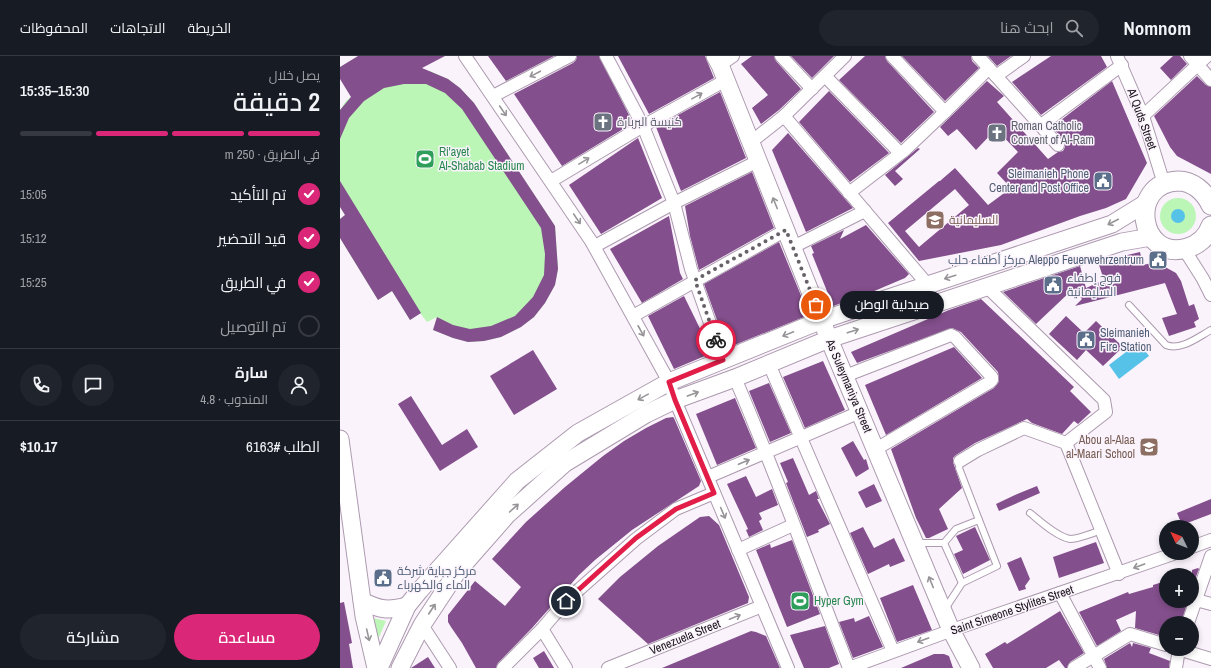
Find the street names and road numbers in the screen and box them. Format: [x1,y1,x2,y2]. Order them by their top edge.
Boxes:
street label: Al Quds Street [1123,85,1161,152]
street label: As Suleymaniya Street [822,336,876,435]
street label: Saint Simeone Stylites Street [948,581,1076,639]
street label: Venezuela Street [647,615,723,658]

